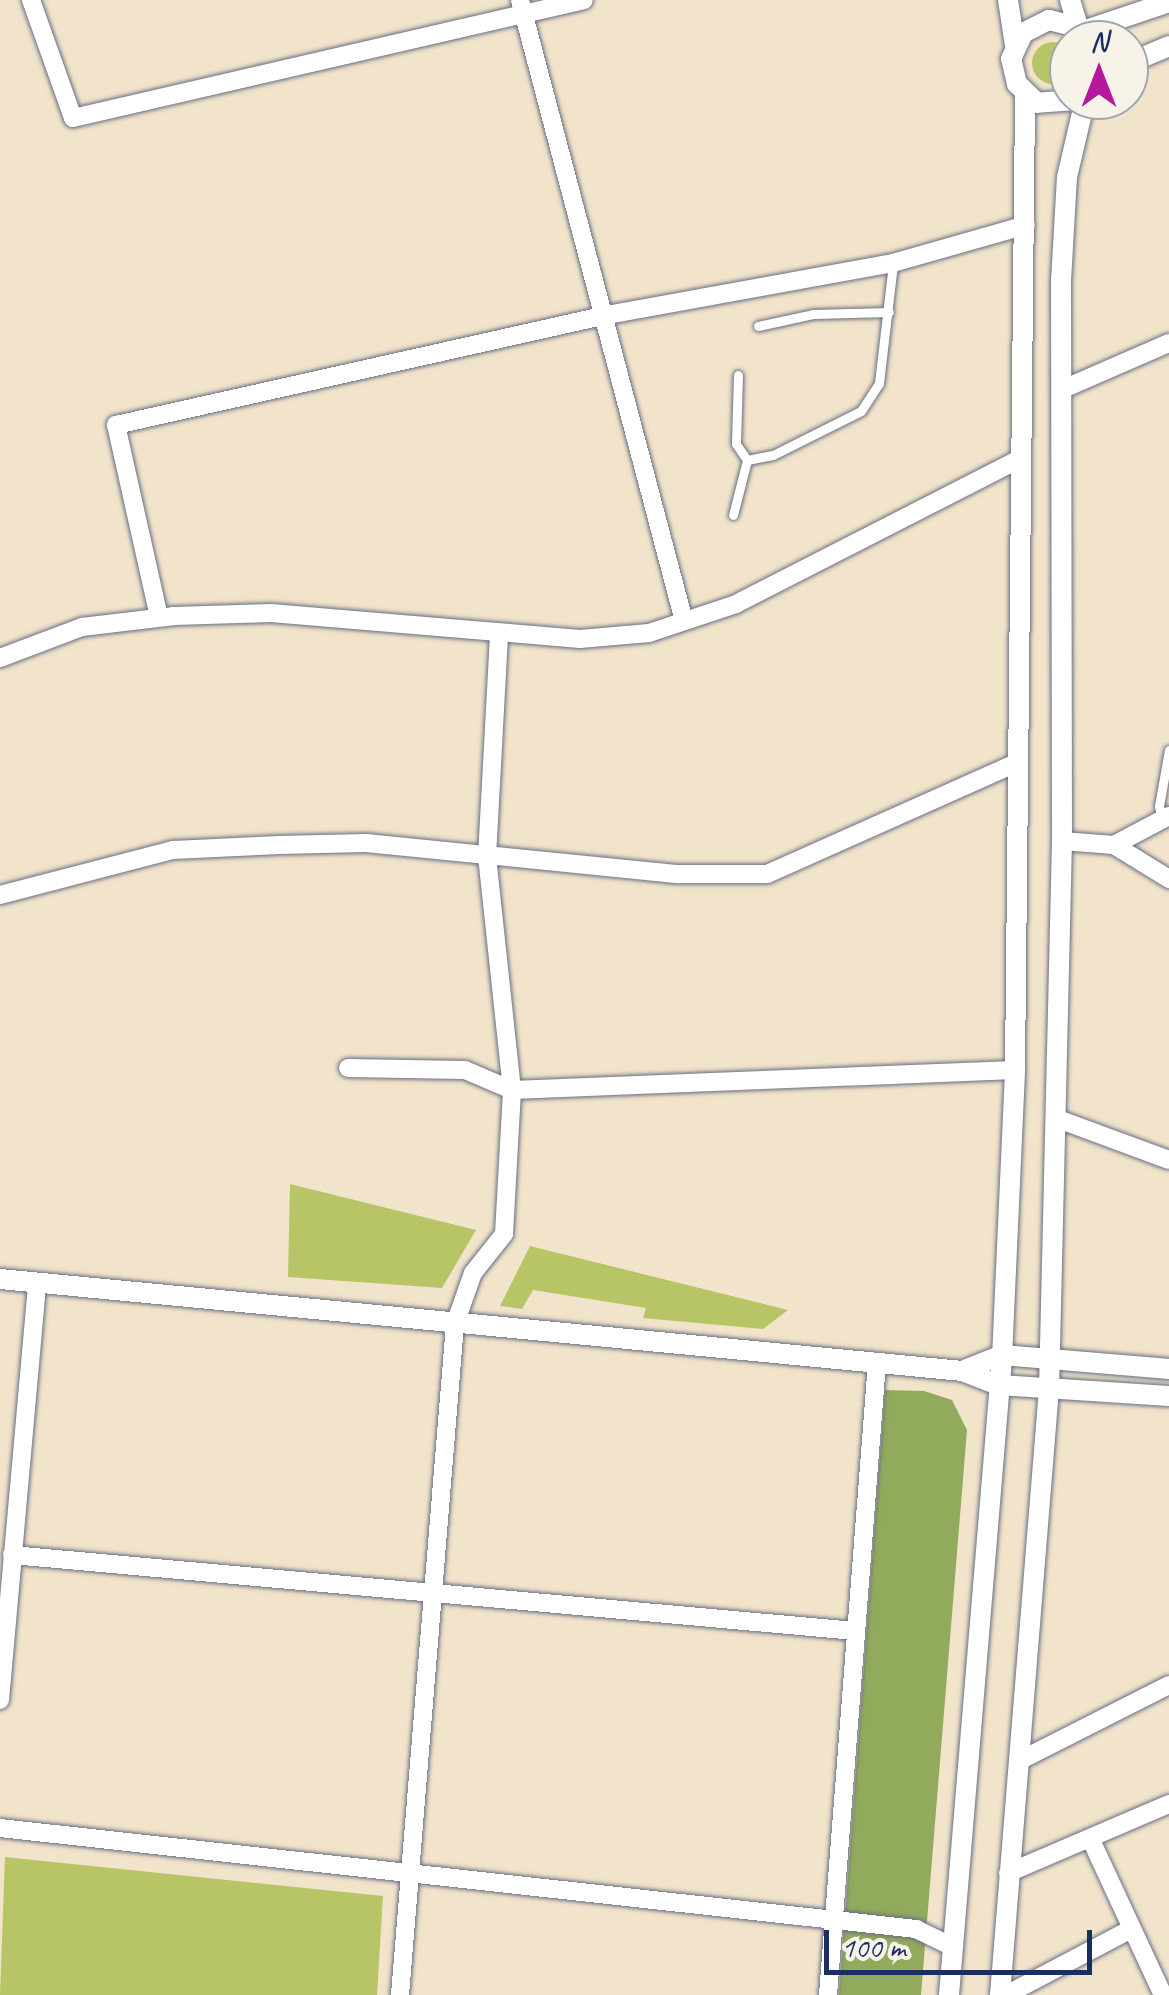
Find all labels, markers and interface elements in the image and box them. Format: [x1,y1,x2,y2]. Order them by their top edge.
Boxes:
north arrow [1049,20,1149,120]
text: N [1090,24,1108,59]
scale bar [829,1910,1096,1972]
text: 100 m [841,1928,906,1966]

